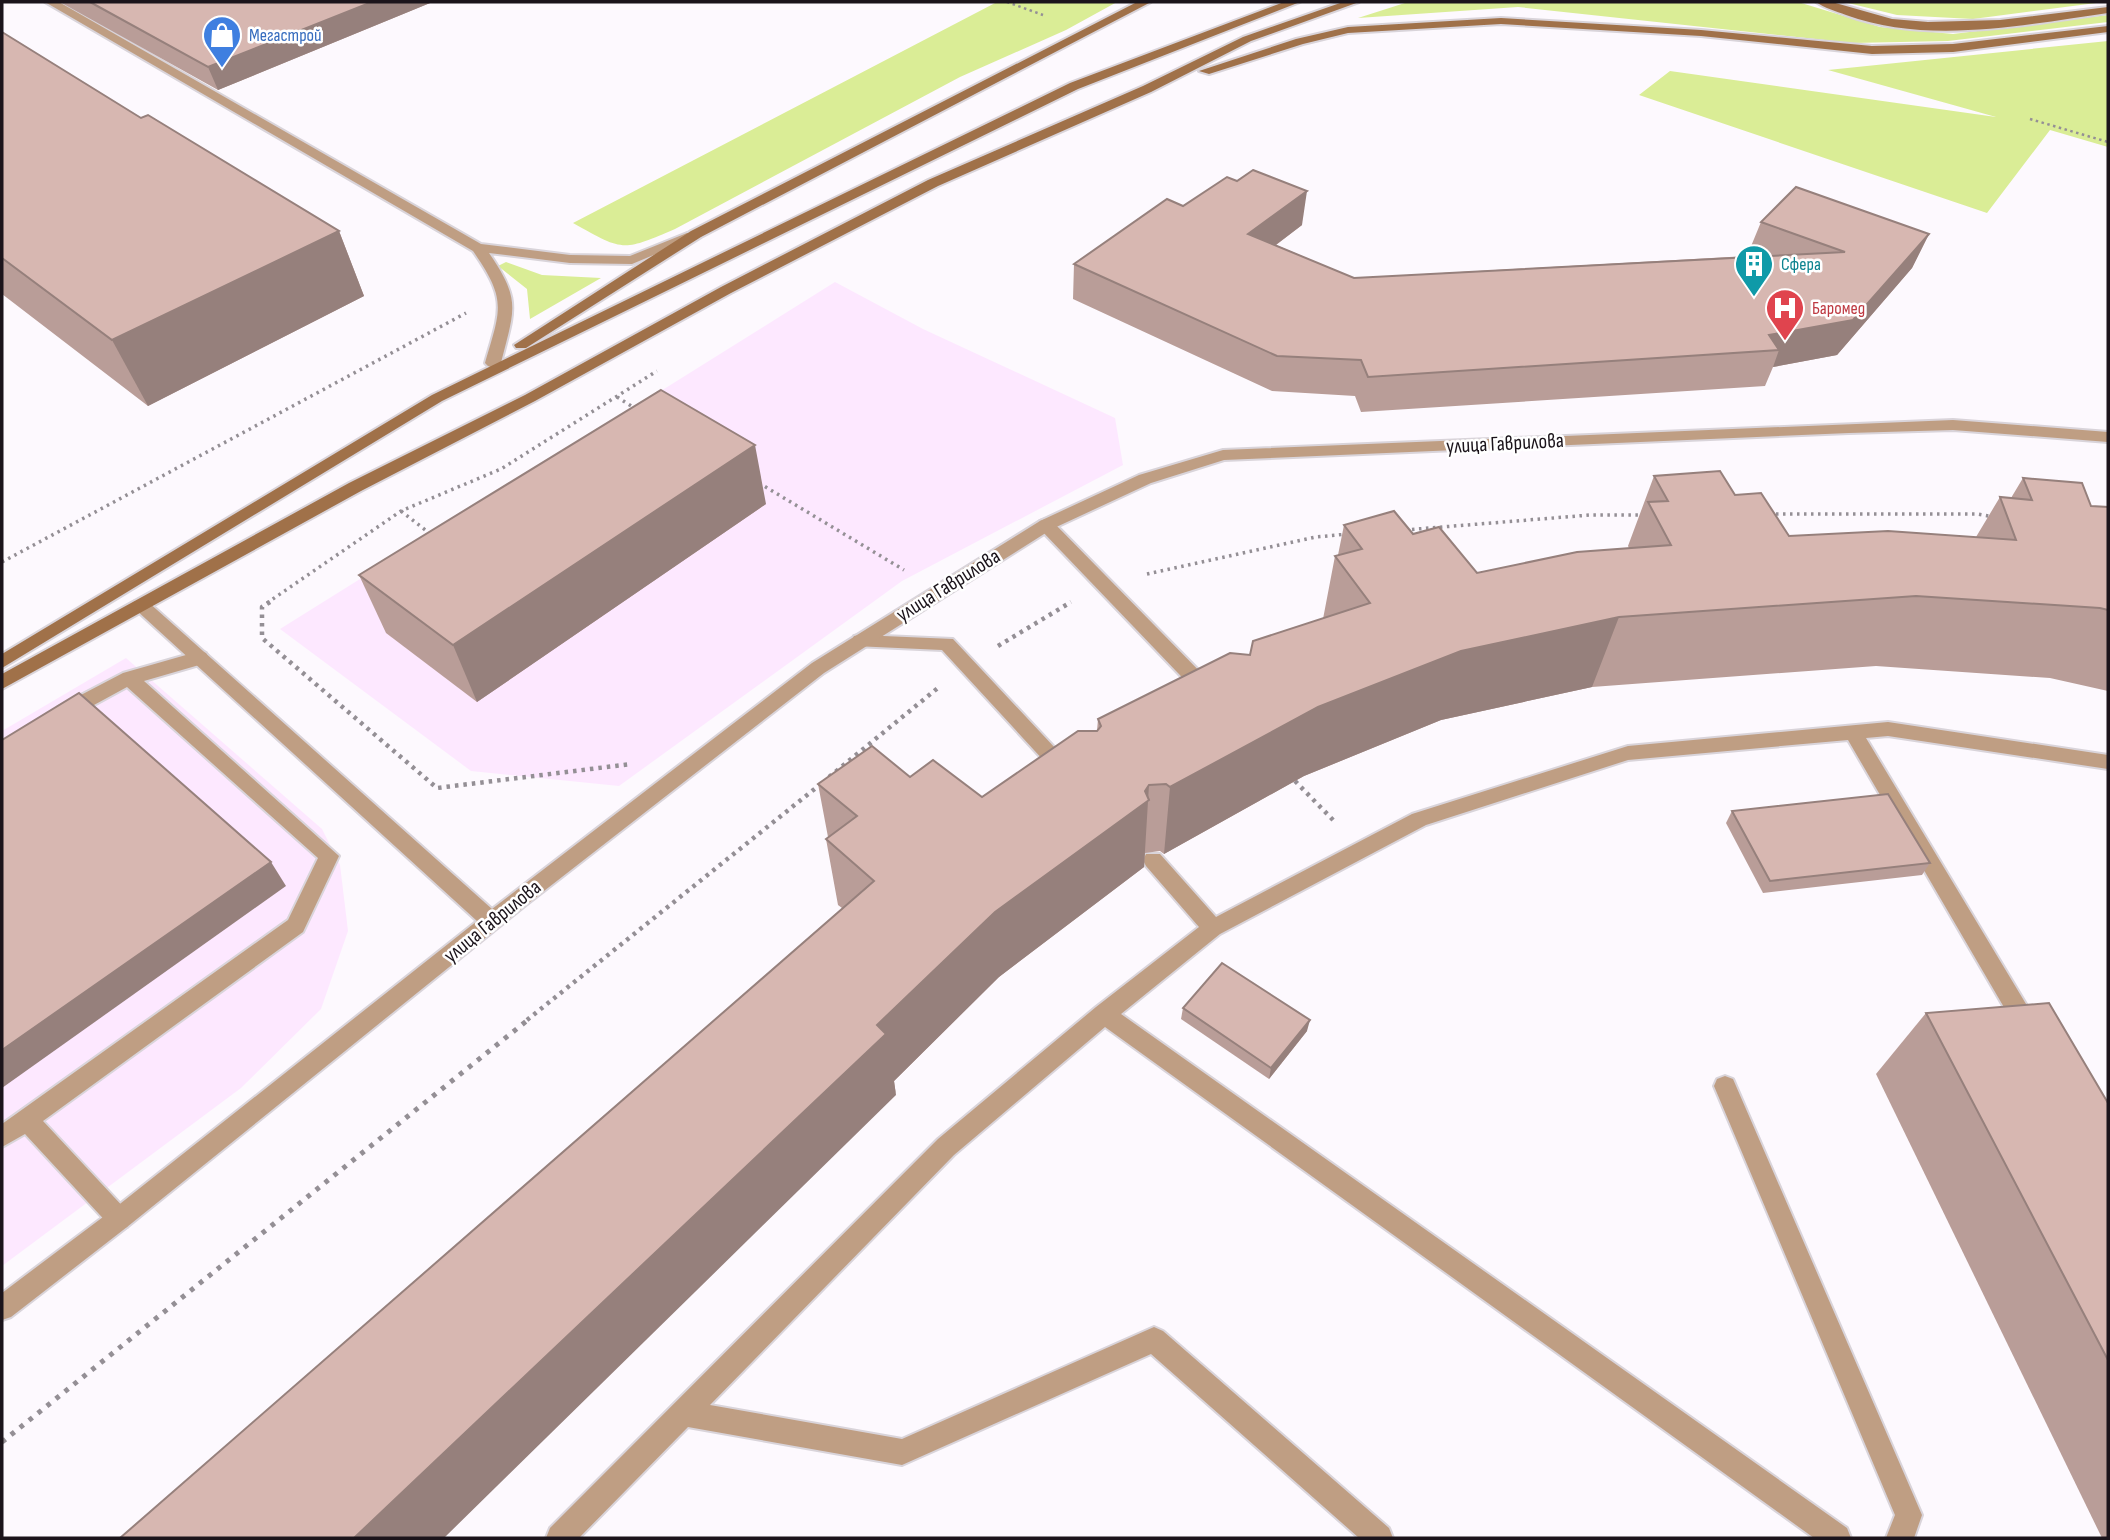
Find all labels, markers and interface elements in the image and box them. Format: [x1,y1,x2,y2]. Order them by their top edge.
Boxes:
shop icon: Мегастрой [201,14,243,69]
place label: Мегастрой [249,25,322,46]
building icon: Сфера [1733,243,1775,298]
place label: Сфера [1781,254,1821,275]
hospital icon: Баромед [1764,287,1806,342]
place label: Баромед [1812,298,1865,319]
street label: улица Гаврилова [1446,428,1564,459]
street label: улица Гаврилова [892,544,1005,627]
street label: улица Гаврилова [439,875,546,968]

